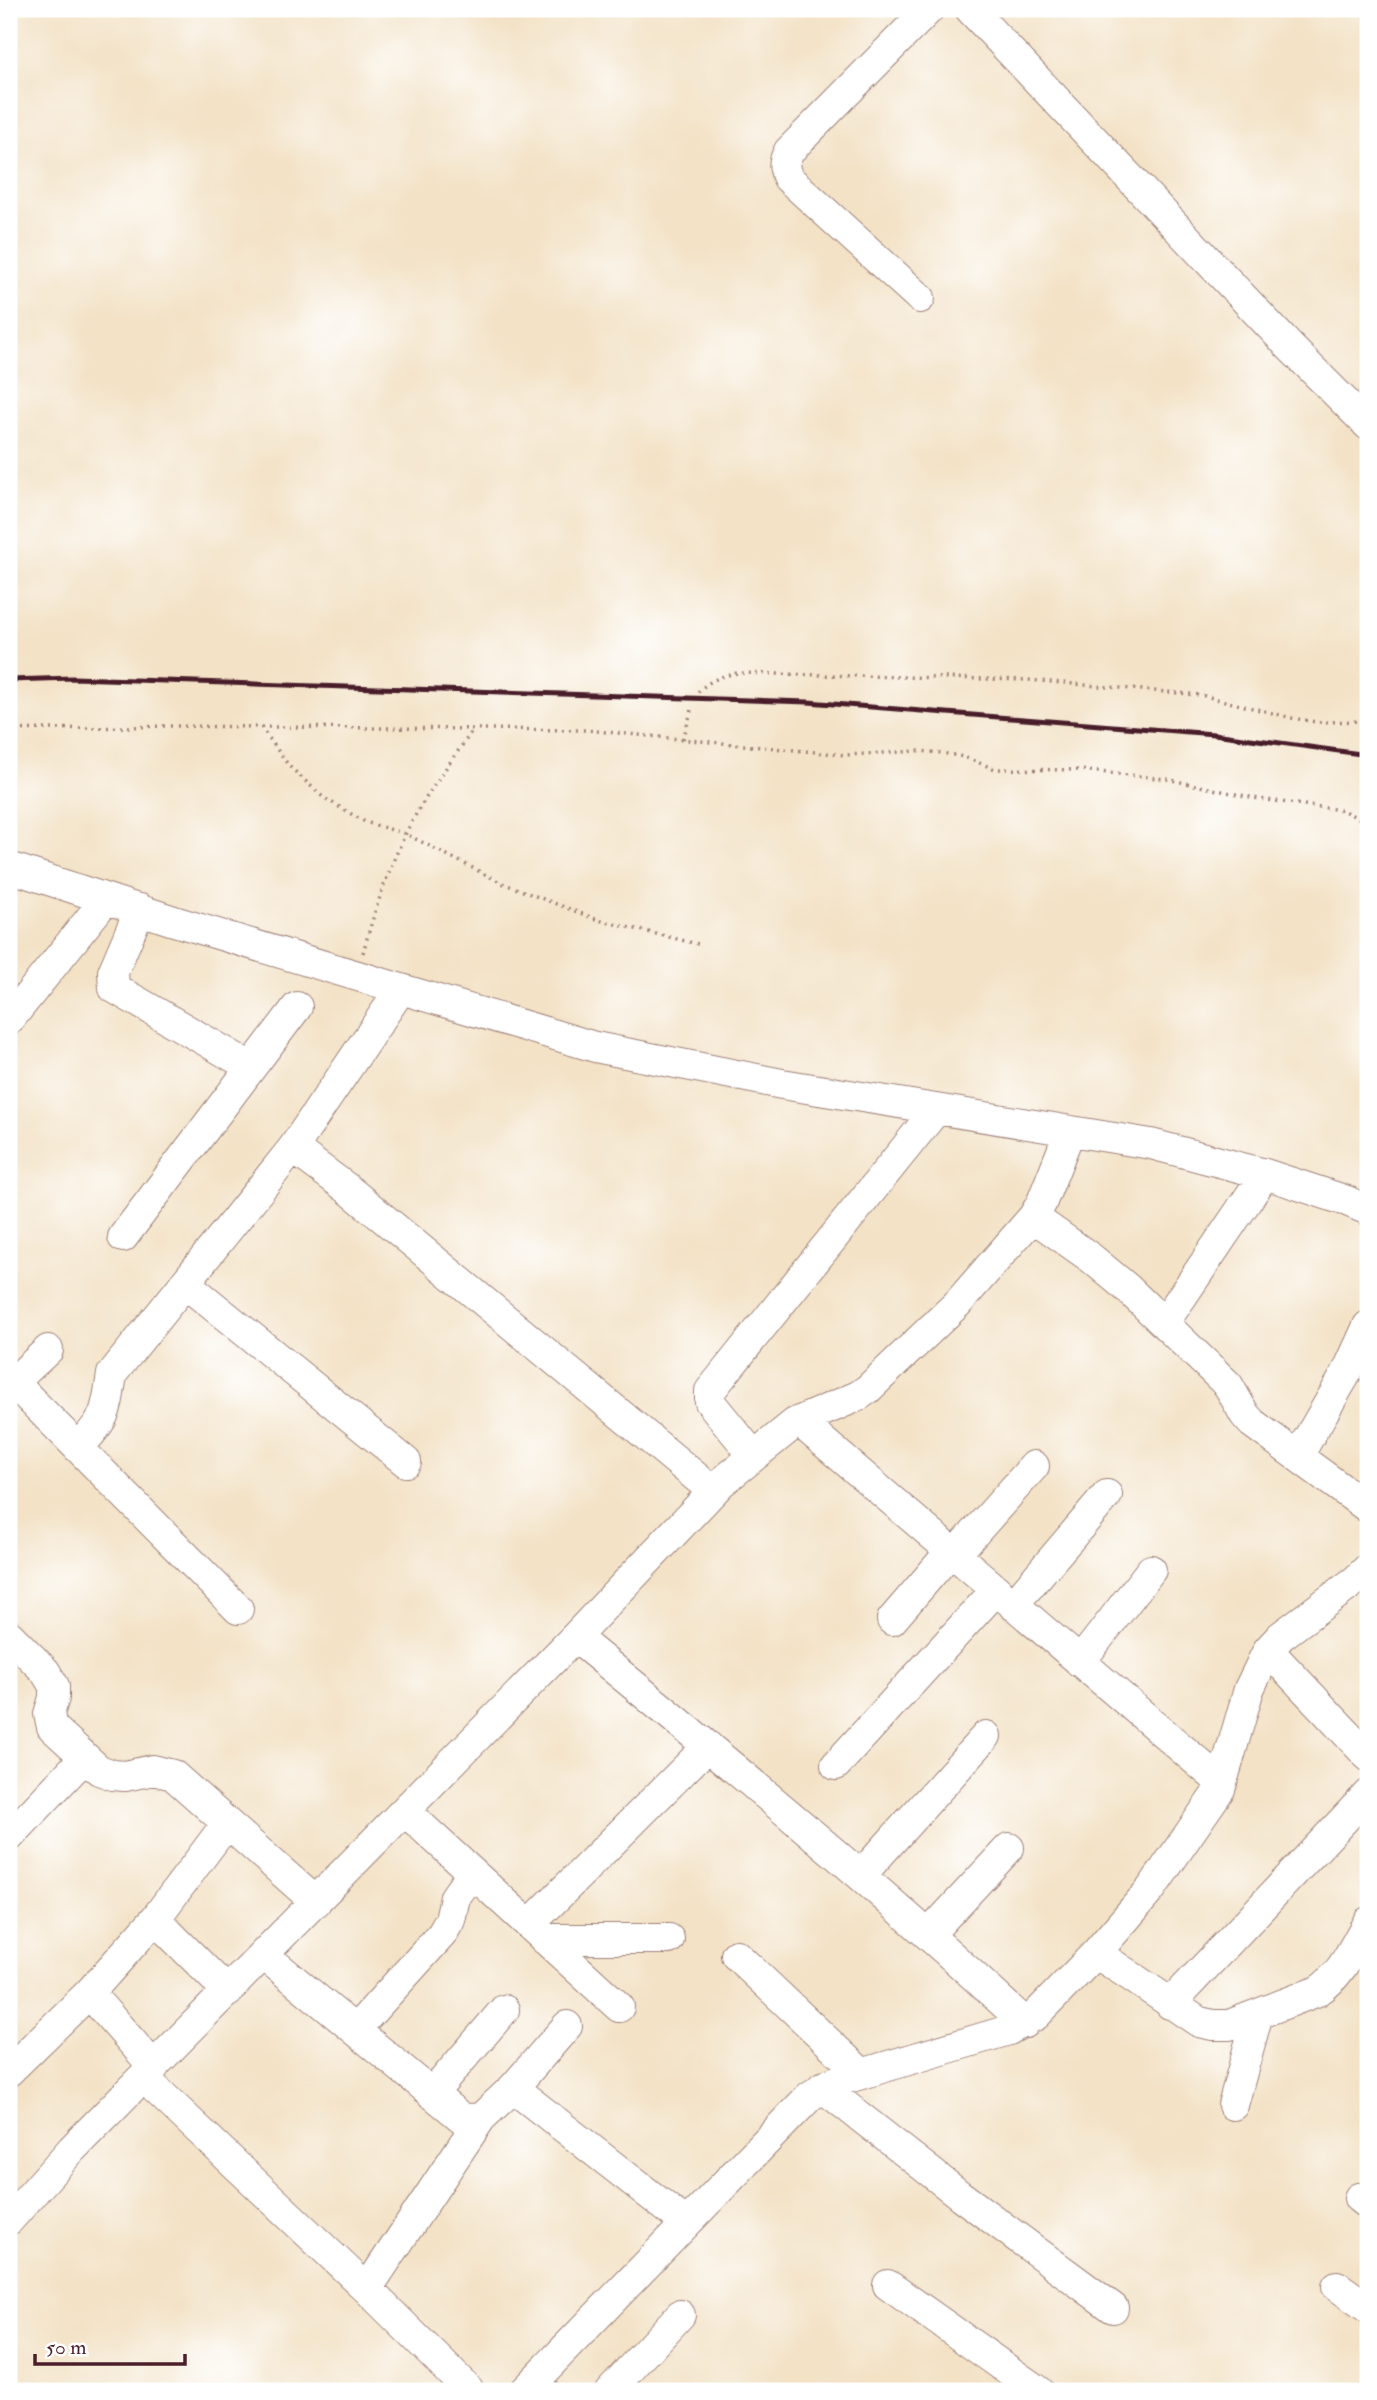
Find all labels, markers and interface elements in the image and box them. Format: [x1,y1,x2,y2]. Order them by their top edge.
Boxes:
scale bar [35,2323,186,2367]
text: 50 m [46,2334,87,2361]

